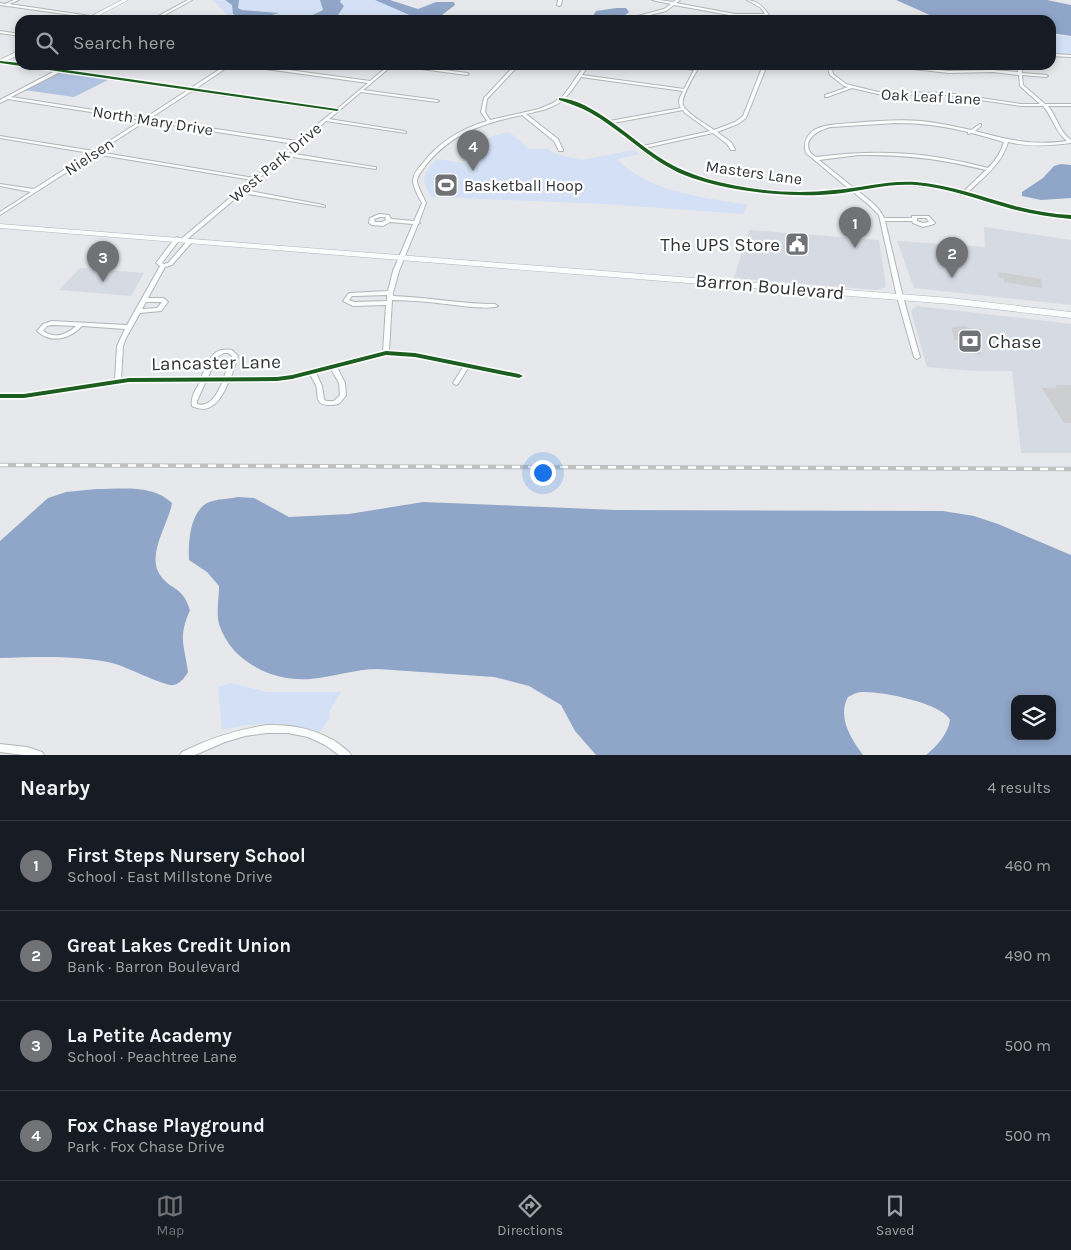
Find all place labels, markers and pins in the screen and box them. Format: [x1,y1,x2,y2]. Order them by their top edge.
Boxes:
pin: 4 [457,130,489,171]
sports icon: Basketball Hoop [433,172,459,198]
place label: Basketball Hoop [464,176,583,195]
pin: 1 [839,207,871,248]
public building icon: The UPS Store [784,231,810,257]
place label: The UPS Store [660,234,780,256]
pin: 2 [936,237,968,278]
pin: 3 [87,241,119,282]
bank icon: Chase [957,328,983,354]
place label: Chase [988,331,1041,353]

